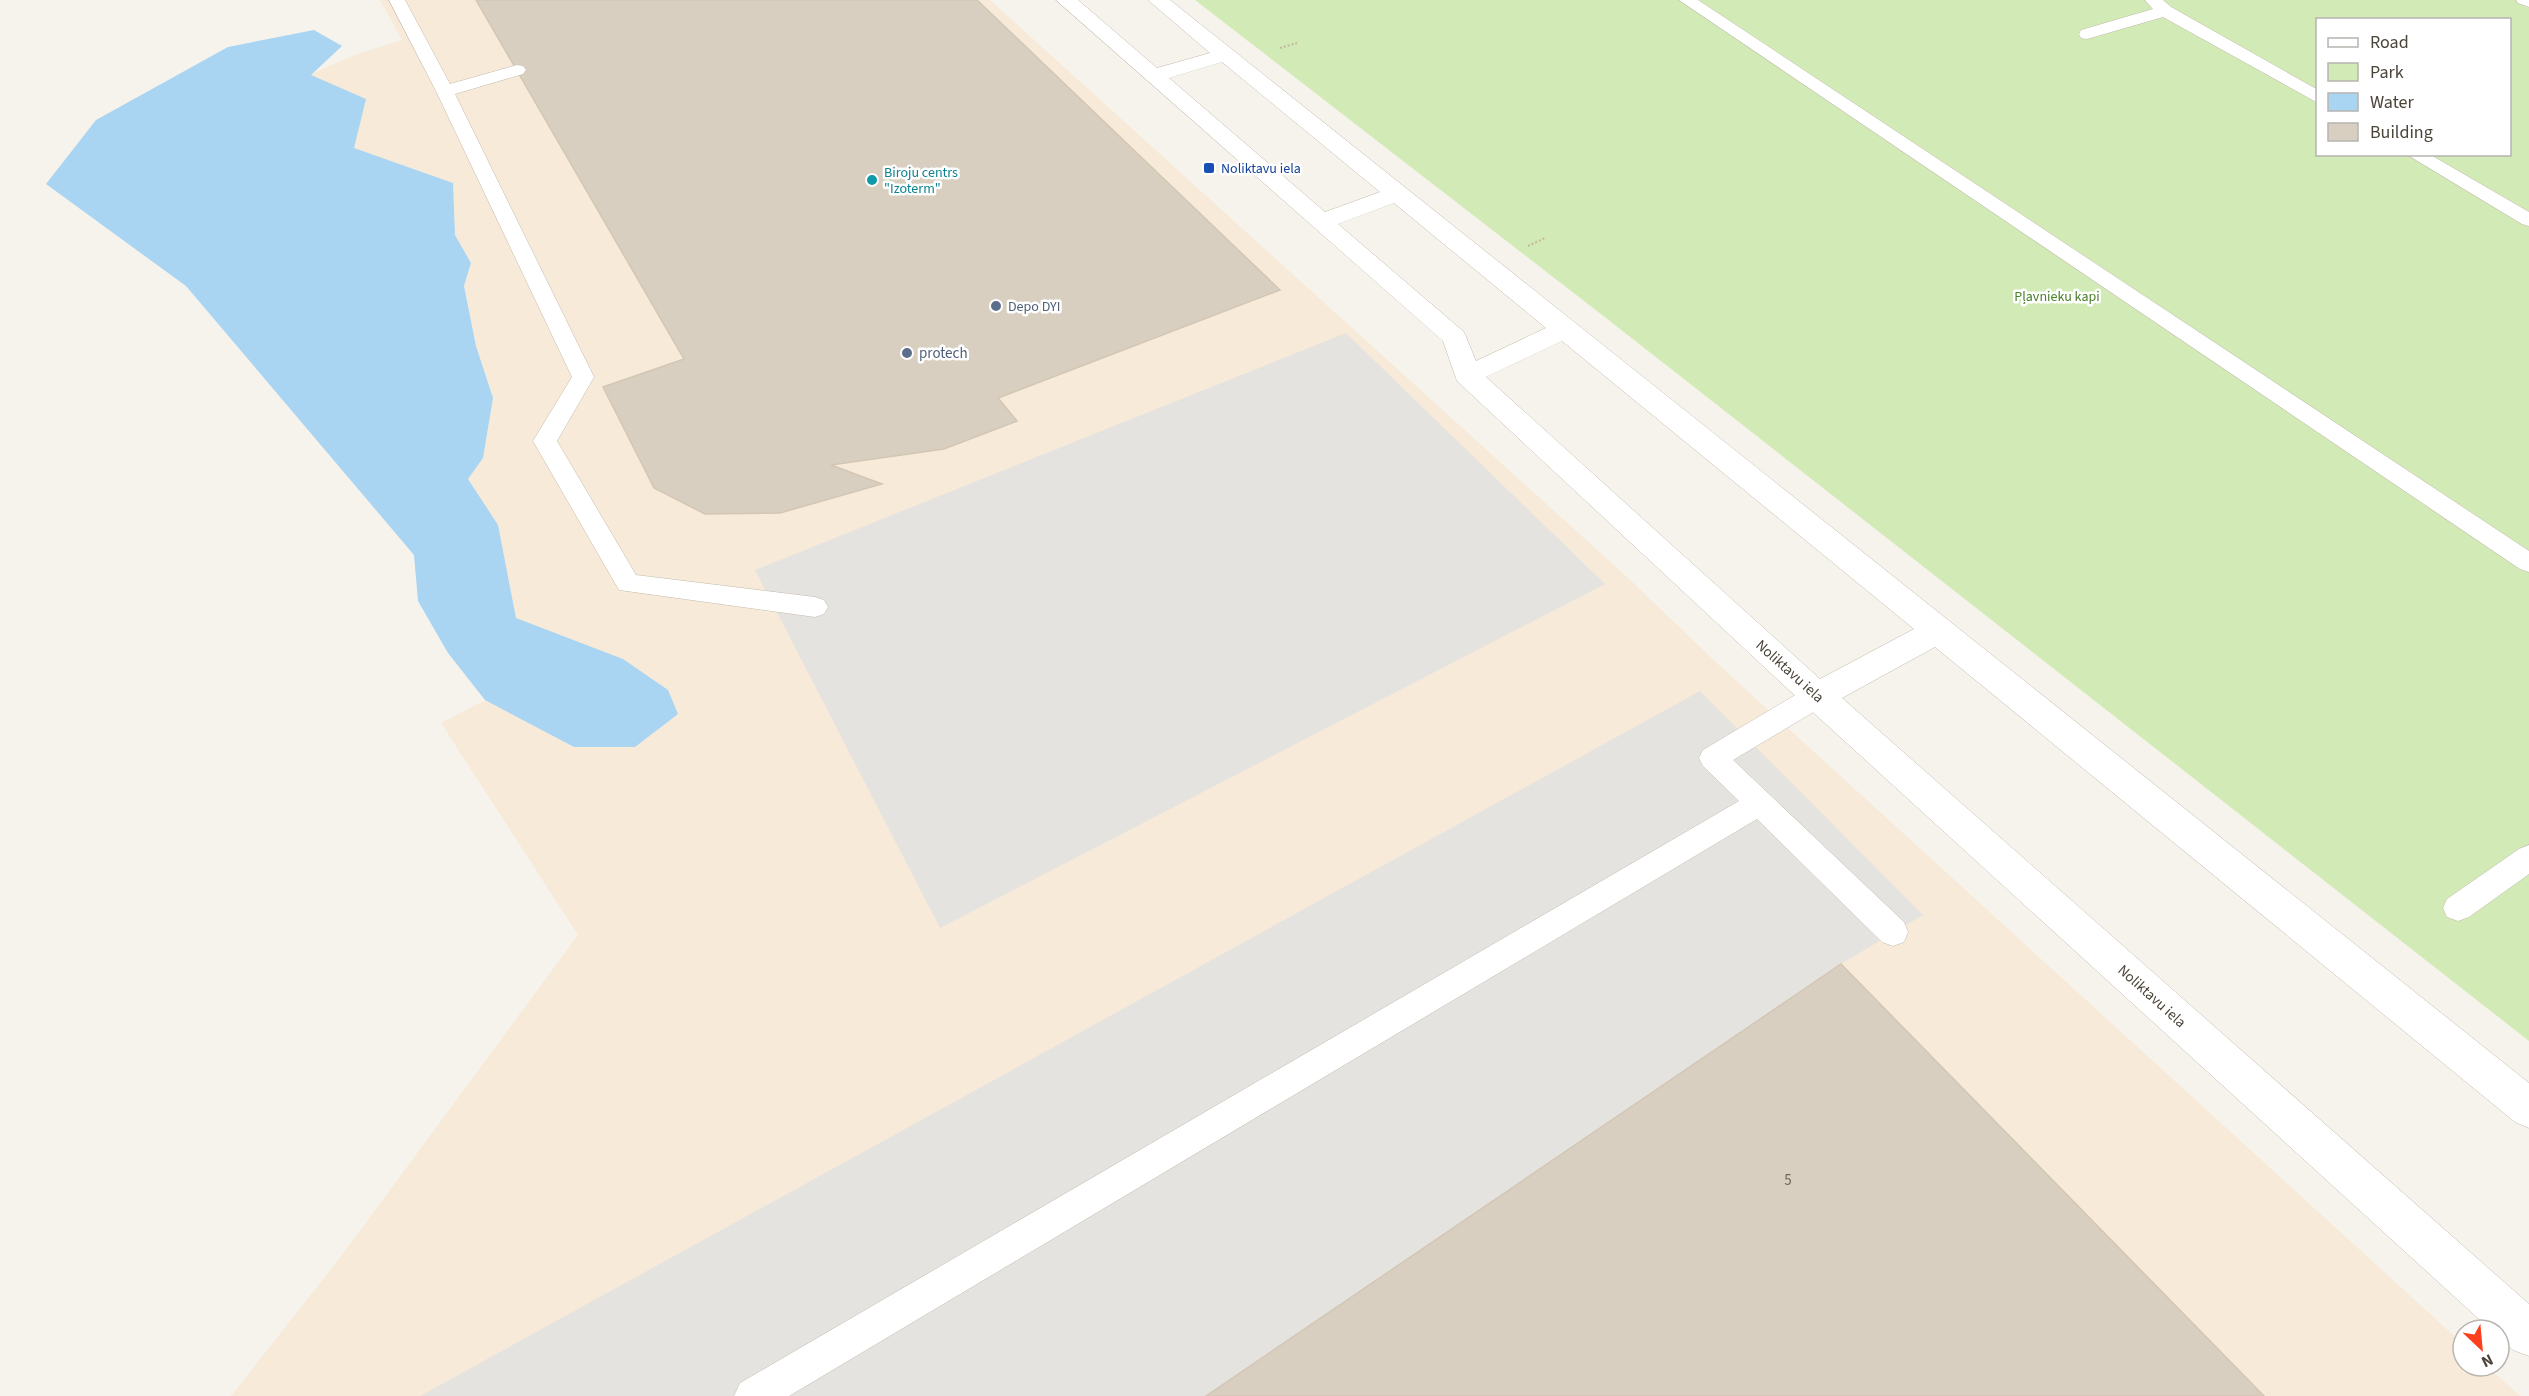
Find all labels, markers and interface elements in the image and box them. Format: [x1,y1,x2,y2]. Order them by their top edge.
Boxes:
legend [2316,18,2511,156]
text: Road [2370,30,2409,55]
text: Park [2370,60,2404,85]
text: Water [2370,90,2414,115]
text: Building [2370,120,2433,145]
place label: Noliktavu iela [1221,159,1301,179]
marker: Noliktavu iela [1202,161,1216,175]
place label: Biroju centrs "Izoterm" [884,163,958,199]
marker: Biroju centrs "Izoterm" [865,173,879,187]
park label: Pļavnieku kapi [2014,287,2100,307]
place label: Depo DYI [1008,297,1060,317]
marker: Depo DYI [989,299,1003,313]
place label: protech [919,343,968,364]
marker: protech [900,346,914,360]
street label: Noliktavu iela [1751,635,1828,708]
street label: Noliktavu iela [2113,960,2190,1033]
house number: 5 [1784,1170,1792,1191]
north arrow [2451,1318,2511,1378]
text: N [2478,1348,2497,1373]

